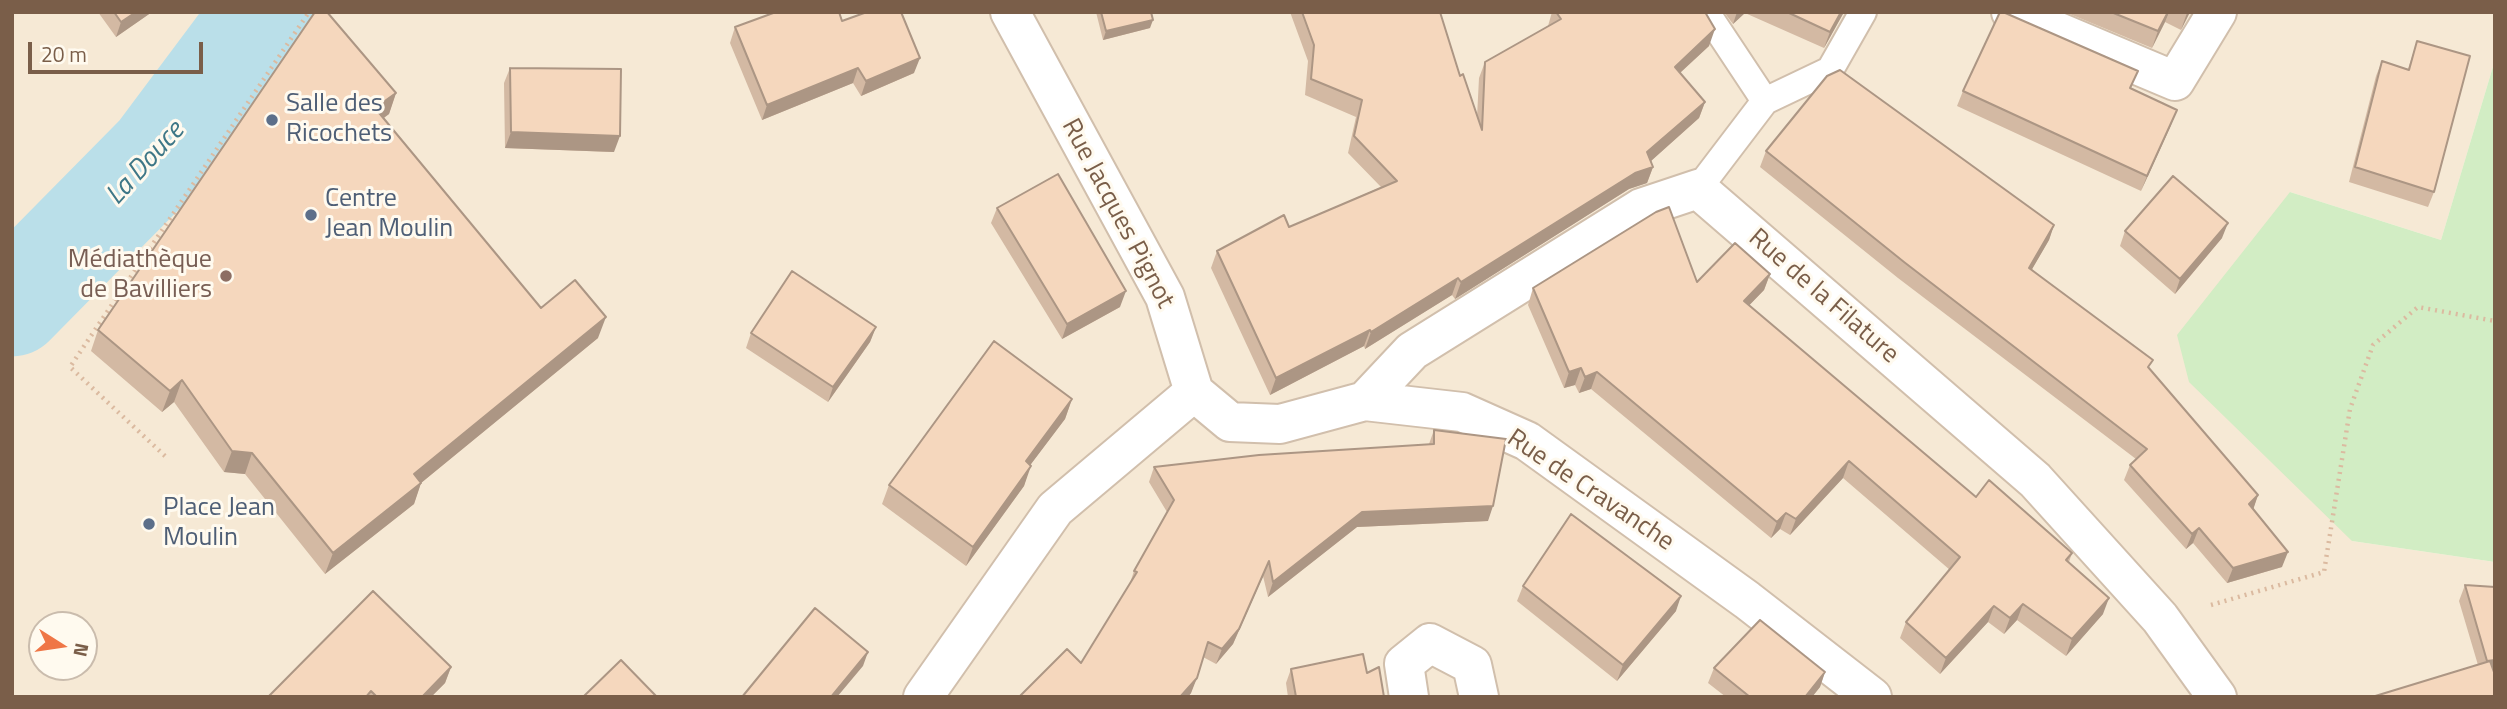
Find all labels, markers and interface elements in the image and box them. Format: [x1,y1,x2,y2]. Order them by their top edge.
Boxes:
scale bar [32,28,206,72]
text: 20 m [41,38,87,70]
place label: Salle des Ricochets [286,89,392,150]
marker: Salle des Ricochets [264,112,280,128]
street label: Rue Jacques Pignot [1054,114,1180,314]
water label: La Douce [100,115,192,213]
place label: Centre Jean Moulin [325,184,453,246]
marker: Centre Jean Moulin [303,207,319,223]
street label: Rue de la Filature [1741,223,1905,371]
place label: Médiathèque de Bavilliers [68,245,212,306]
marker: Médiathèque de Bavilliers [218,268,234,284]
street label: Rue de Cravanche [1501,424,1679,558]
place label: Place Jean Moulin [163,493,275,554]
marker: Place Jean Moulin [141,516,157,532]
north arrow [28,611,98,681]
text: N [67,641,98,660]

